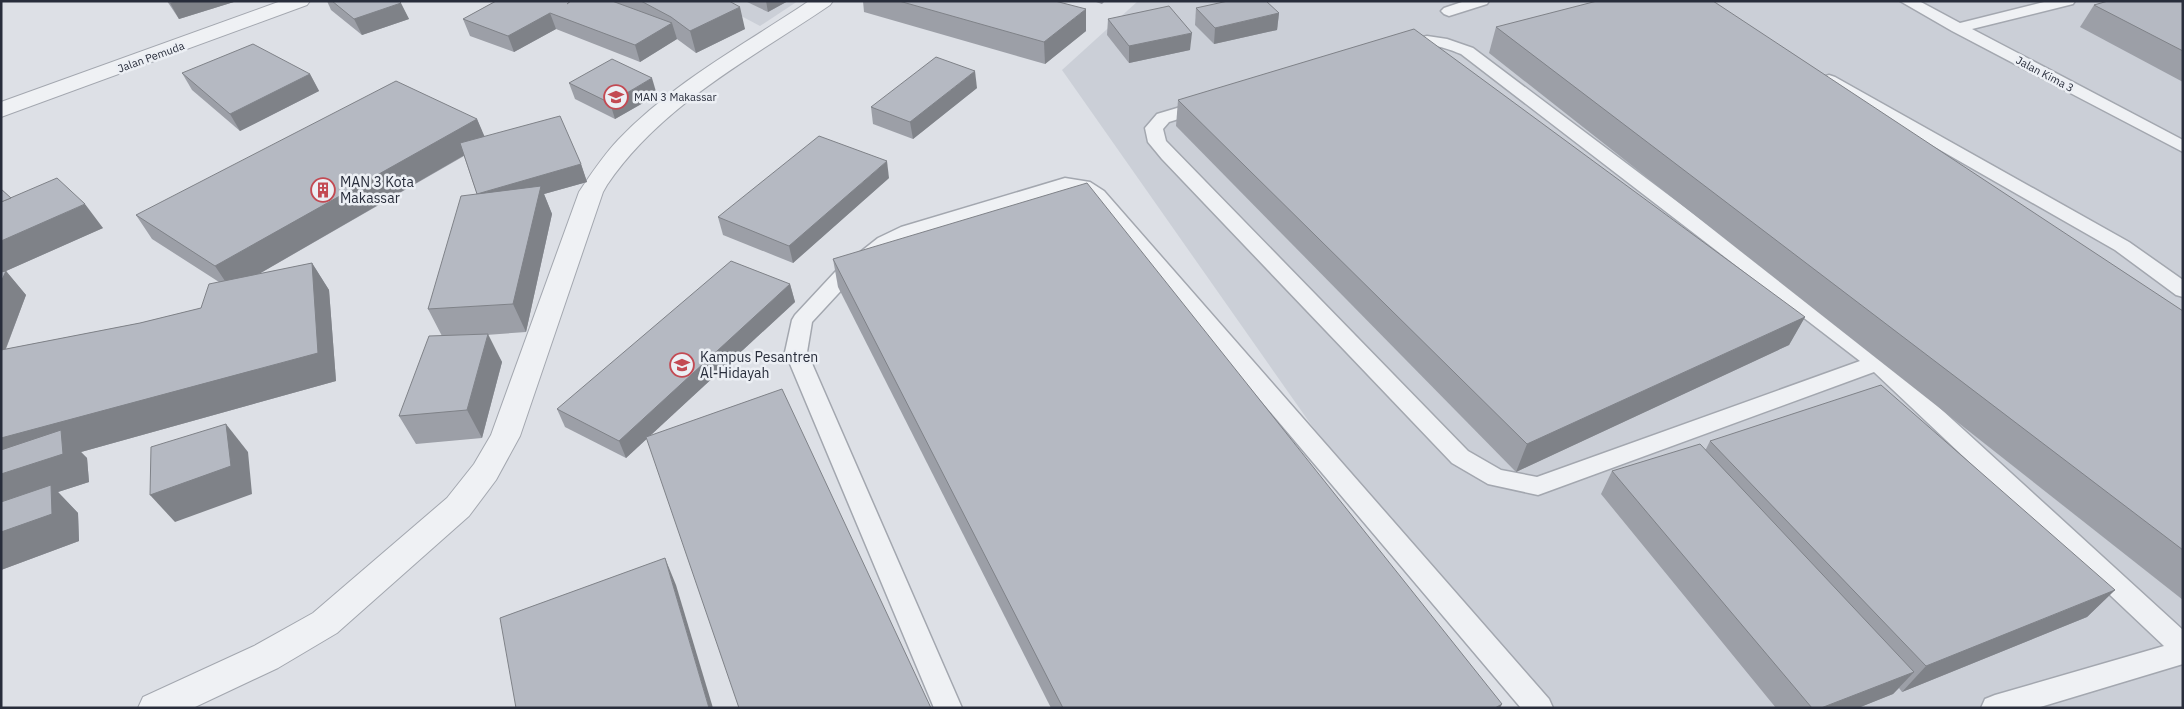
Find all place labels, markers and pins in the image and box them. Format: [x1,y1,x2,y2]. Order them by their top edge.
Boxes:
school or university icon: MAN 3 Makassar [603,84,629,110]
place label: MAN 3 Makassar [634,90,717,104]
place label: MAN 3 Kota Makassar [340,173,415,207]
building icon: MAN 3 Kota Makassar [310,177,336,203]
place label: Kampus Pesantren Al-Hidayah [700,348,818,382]
school or university icon: Kampus Pesantren Al-Hidayah [669,352,695,378]

